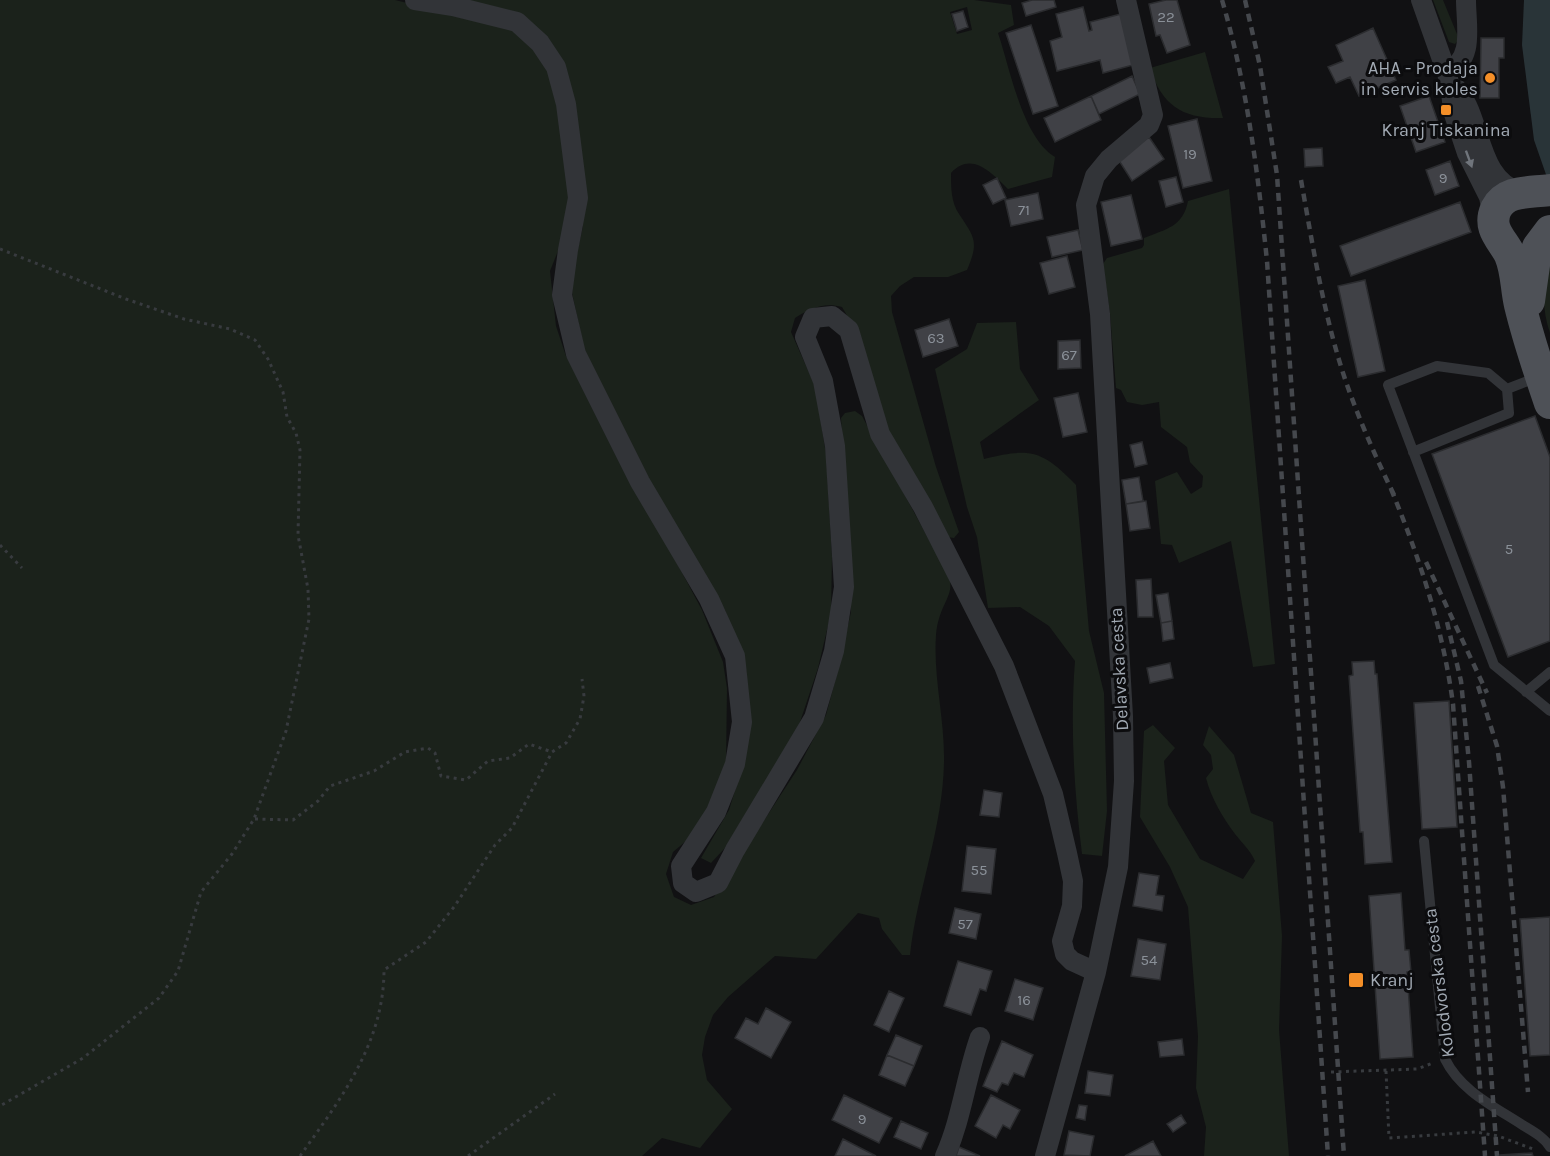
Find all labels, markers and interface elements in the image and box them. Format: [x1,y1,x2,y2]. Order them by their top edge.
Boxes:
house number: 22 [1157,8,1175,26]
place label: AHA - Prodaja in servis koles [1360,57,1478,100]
marker: AHA - Prodaja in servis koles [1483,71,1497,85]
marker: Kranj Tiskanina [1439,103,1453,117]
place label: Kranj Tiskanina [1381,119,1511,141]
house number: 19 [1183,145,1197,163]
one-way arrow [1464,150,1474,168]
house number: 9 [1439,169,1447,187]
house number: 71 [1018,201,1030,219]
house number: 63 [927,329,945,347]
house number: 67 [1061,346,1077,364]
house number: 5 [1505,540,1513,558]
street label: Delavska cesta [1105,607,1133,731]
house number: 55 [971,861,987,879]
street label: Kolodvorska cesta [1419,907,1459,1059]
house number: 57 [957,915,973,933]
house number: 54 [1141,951,1158,969]
place label: Kranj [1370,969,1414,991]
marker: Kranj [1347,971,1365,989]
house number: 16 [1017,991,1031,1009]
house number: 9 [858,1110,866,1128]

